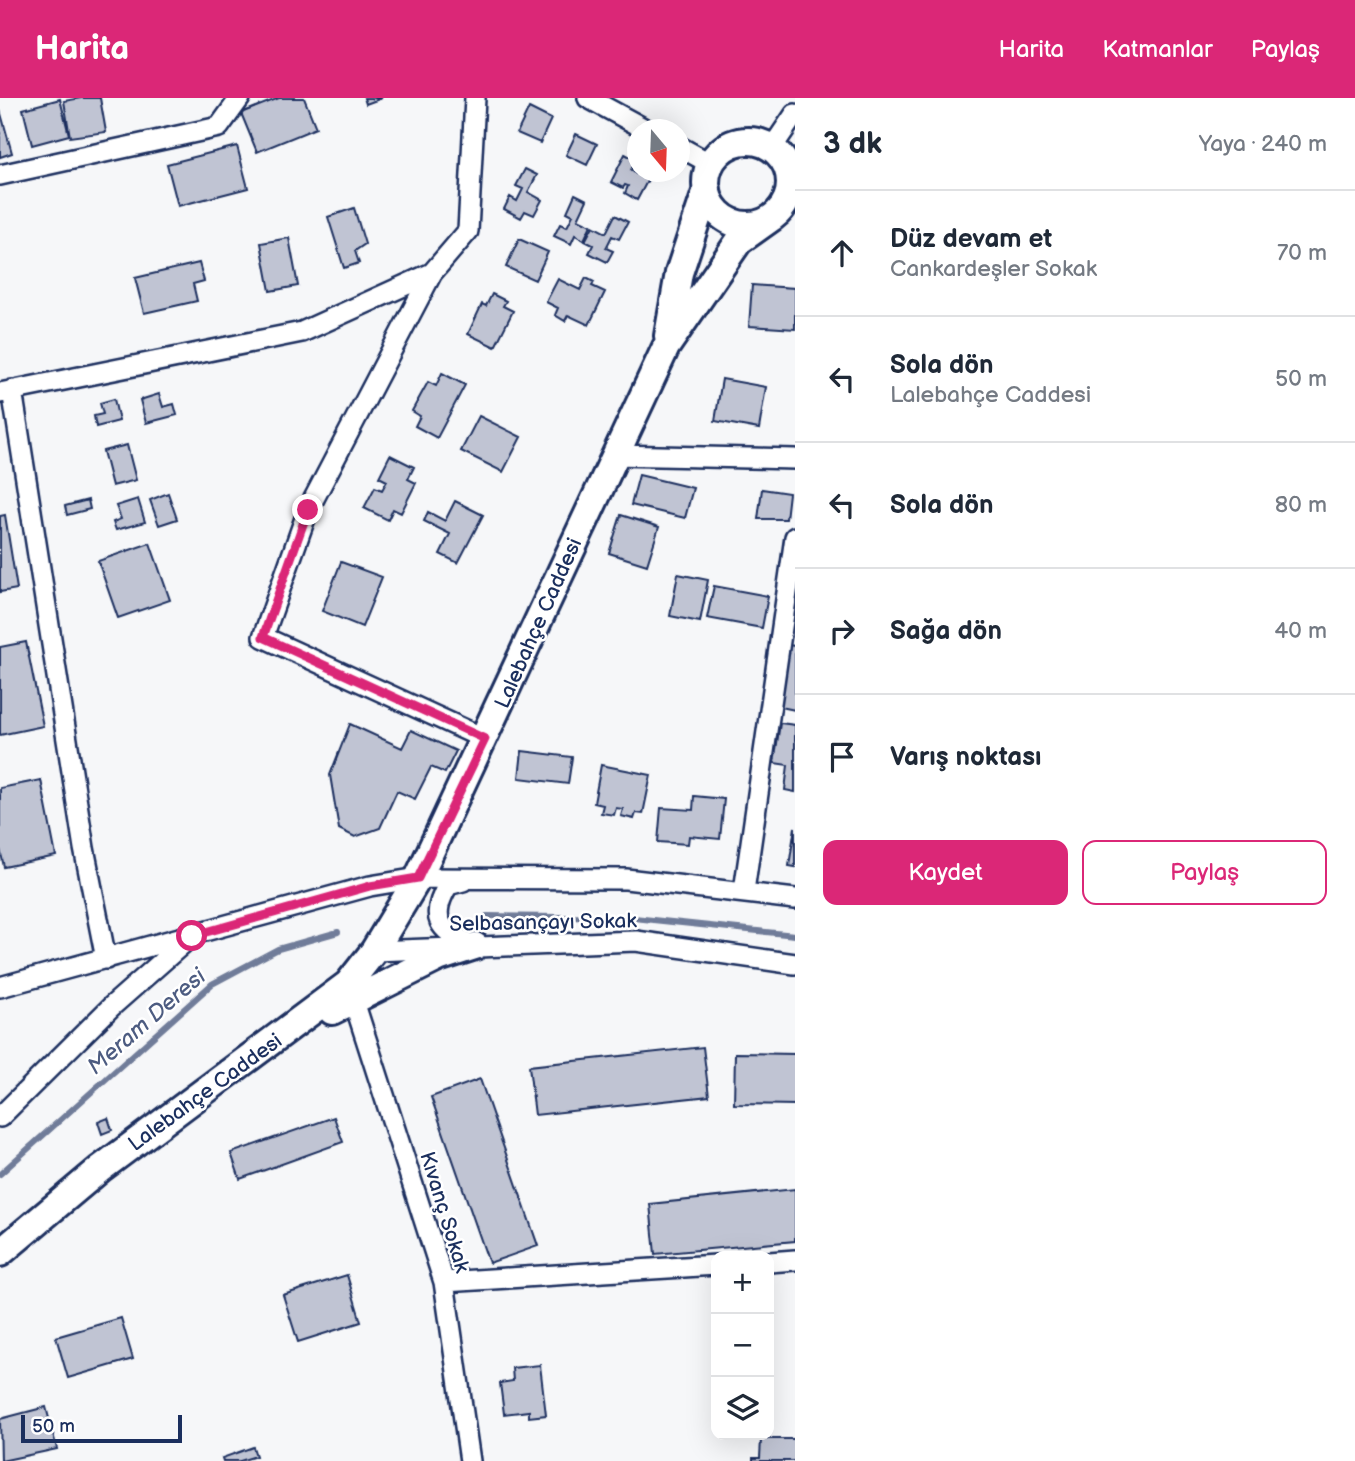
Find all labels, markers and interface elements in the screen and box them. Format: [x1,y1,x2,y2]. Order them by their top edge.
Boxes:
text: Harita [35,29,129,69]
text: Harita [998,35,1064,64]
text: Katmanlar [1102,35,1213,64]
text: Paylaş [1251,35,1320,64]
north arrow [627,119,690,182]
text: 3 dk [823,126,882,162]
text: Yaya · 240 m [1199,130,1327,158]
text: Düz devam et [890,224,1052,255]
icon: ahead [823,234,861,272]
text: 70 m [1277,239,1327,267]
text: Cankardeşler Sokak [890,255,1097,283]
text: Sola dön [890,350,994,381]
icon: left [823,360,861,398]
text: 50 m [1275,365,1327,393]
text: Lalebahçe Caddesi [890,381,1091,409]
icon: left [823,486,861,524]
text: Sola dön [890,490,994,521]
text: 80 m [1275,491,1327,519]
route end [292,494,323,525]
street label: Lalebahçe Caddesi [490,534,587,712]
icon: right [823,612,861,650]
text: Sağa dön [890,616,1002,647]
text: 40 m [1274,617,1327,645]
icon: arrive [823,738,861,776]
text: Varış noktası [890,742,1041,773]
button: Kaydet [823,840,1068,905]
button: Paylaş [1082,840,1327,905]
street label: Selbasançayı Sokak [449,908,638,937]
route start [176,920,207,951]
water label: Meram Deresi [82,962,213,1081]
street label: Lalebahçe Caddesi [124,1028,287,1156]
street label: Kıvanç Sokak [414,1149,475,1276]
map controls [711,1251,774,1440]
button: + [711,1251,774,1314]
button: − [711,1314,774,1377]
button: layers [711,1377,774,1440]
scale bar [21,1412,182,1444]
text: 50 m [32,1415,75,1438]

